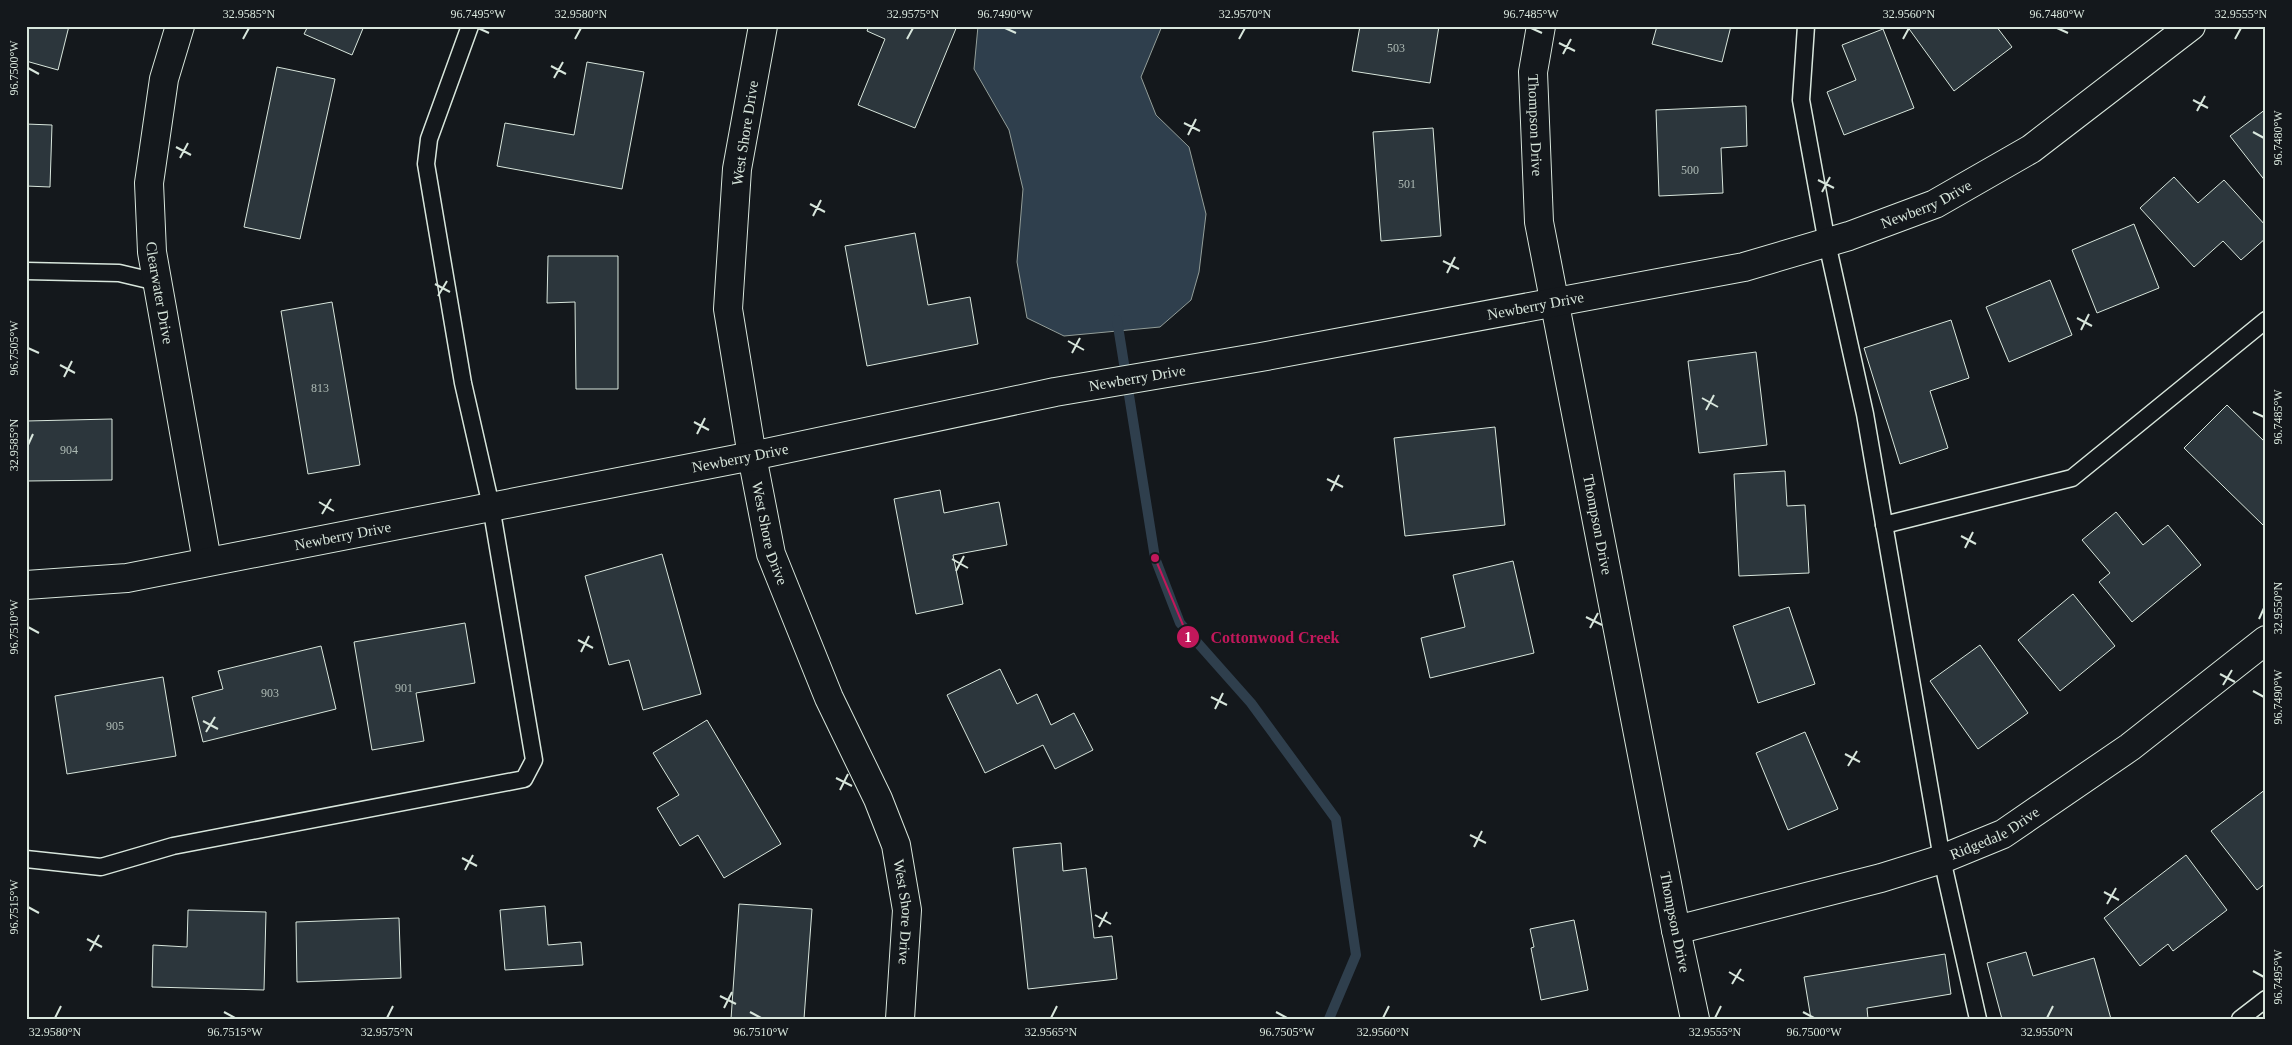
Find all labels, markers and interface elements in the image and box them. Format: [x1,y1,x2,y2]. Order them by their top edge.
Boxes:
text: 32.9585°N [223,7,276,21]
text: 96.7495°W [450,7,506,21]
text: 32.9580°N [555,7,608,21]
text: 32.9575°N [887,7,940,21]
text: 96.7490°W [977,7,1033,21]
text: 32.9570°N [1219,7,1272,21]
text: 96.7485°W [1503,7,1559,21]
text: 32.9560°N [1883,7,1936,21]
text: 96.7480°W [2029,7,2085,21]
text: 32.9555°N [2215,7,2268,21]
text: 96.7500°W [7,40,21,96]
house number: 503 [1387,41,1405,55]
street label: Thompson Drive [1525,74,1545,177]
street label: West Shore Drive [729,79,761,187]
text: 96.7480°W [2271,110,2285,166]
house number: 500 [1681,163,1699,177]
house number: 501 [1398,177,1416,191]
street label: Newberry Drive [1879,177,1975,231]
street label: Clearwater Drive [144,241,176,346]
street label: Newberry Drive [1486,289,1586,323]
text: 96.7505°W [7,320,21,376]
street label: Newberry Drive [1087,362,1187,394]
house number: 813 [311,381,329,395]
text: 96.7485°W [2271,389,2285,445]
text: 32.9585°N [7,418,21,471]
street label: Newberry Drive [691,440,790,476]
house number: 904 [60,443,78,457]
street label: Thompson Drive [1580,473,1615,577]
street label: West Shore Drive [749,480,791,588]
street label: Newberry Drive [293,519,393,553]
text: 32.9550°N [2271,581,2285,634]
text: 96.7510°W [7,599,21,655]
callout: Cottonwood Creek [1175,622,1349,653]
text: 1 [1184,629,1192,645]
text: Cottonwood Creek [1210,629,1340,646]
text: 96.7490°W [2271,669,2285,725]
house number: 901 [395,681,413,695]
house number: 903 [261,686,279,700]
house number: 905 [106,719,124,733]
street label: Ridgedale Drive [1947,803,2043,863]
street label: West Shore Drive [891,858,915,966]
street label: Thompson Drive [1657,871,1693,974]
text: 96.7515°W [7,879,21,935]
text: 96.7495°W [2271,949,2285,1005]
text: 32.9580°N [29,1025,82,1039]
text: 96.7515°W [207,1025,263,1039]
text: 32.9575°N [361,1025,414,1039]
text: 96.7510°W [733,1025,789,1039]
text: 32.9565°N [1025,1025,1078,1039]
text: 96.7505°W [1259,1025,1315,1039]
text: 32.9560°N [1357,1025,1410,1039]
text: 32.9555°N [1689,1025,1742,1039]
text: 96.7500°W [1786,1025,1842,1039]
text: 32.9550°N [2021,1025,2074,1039]

